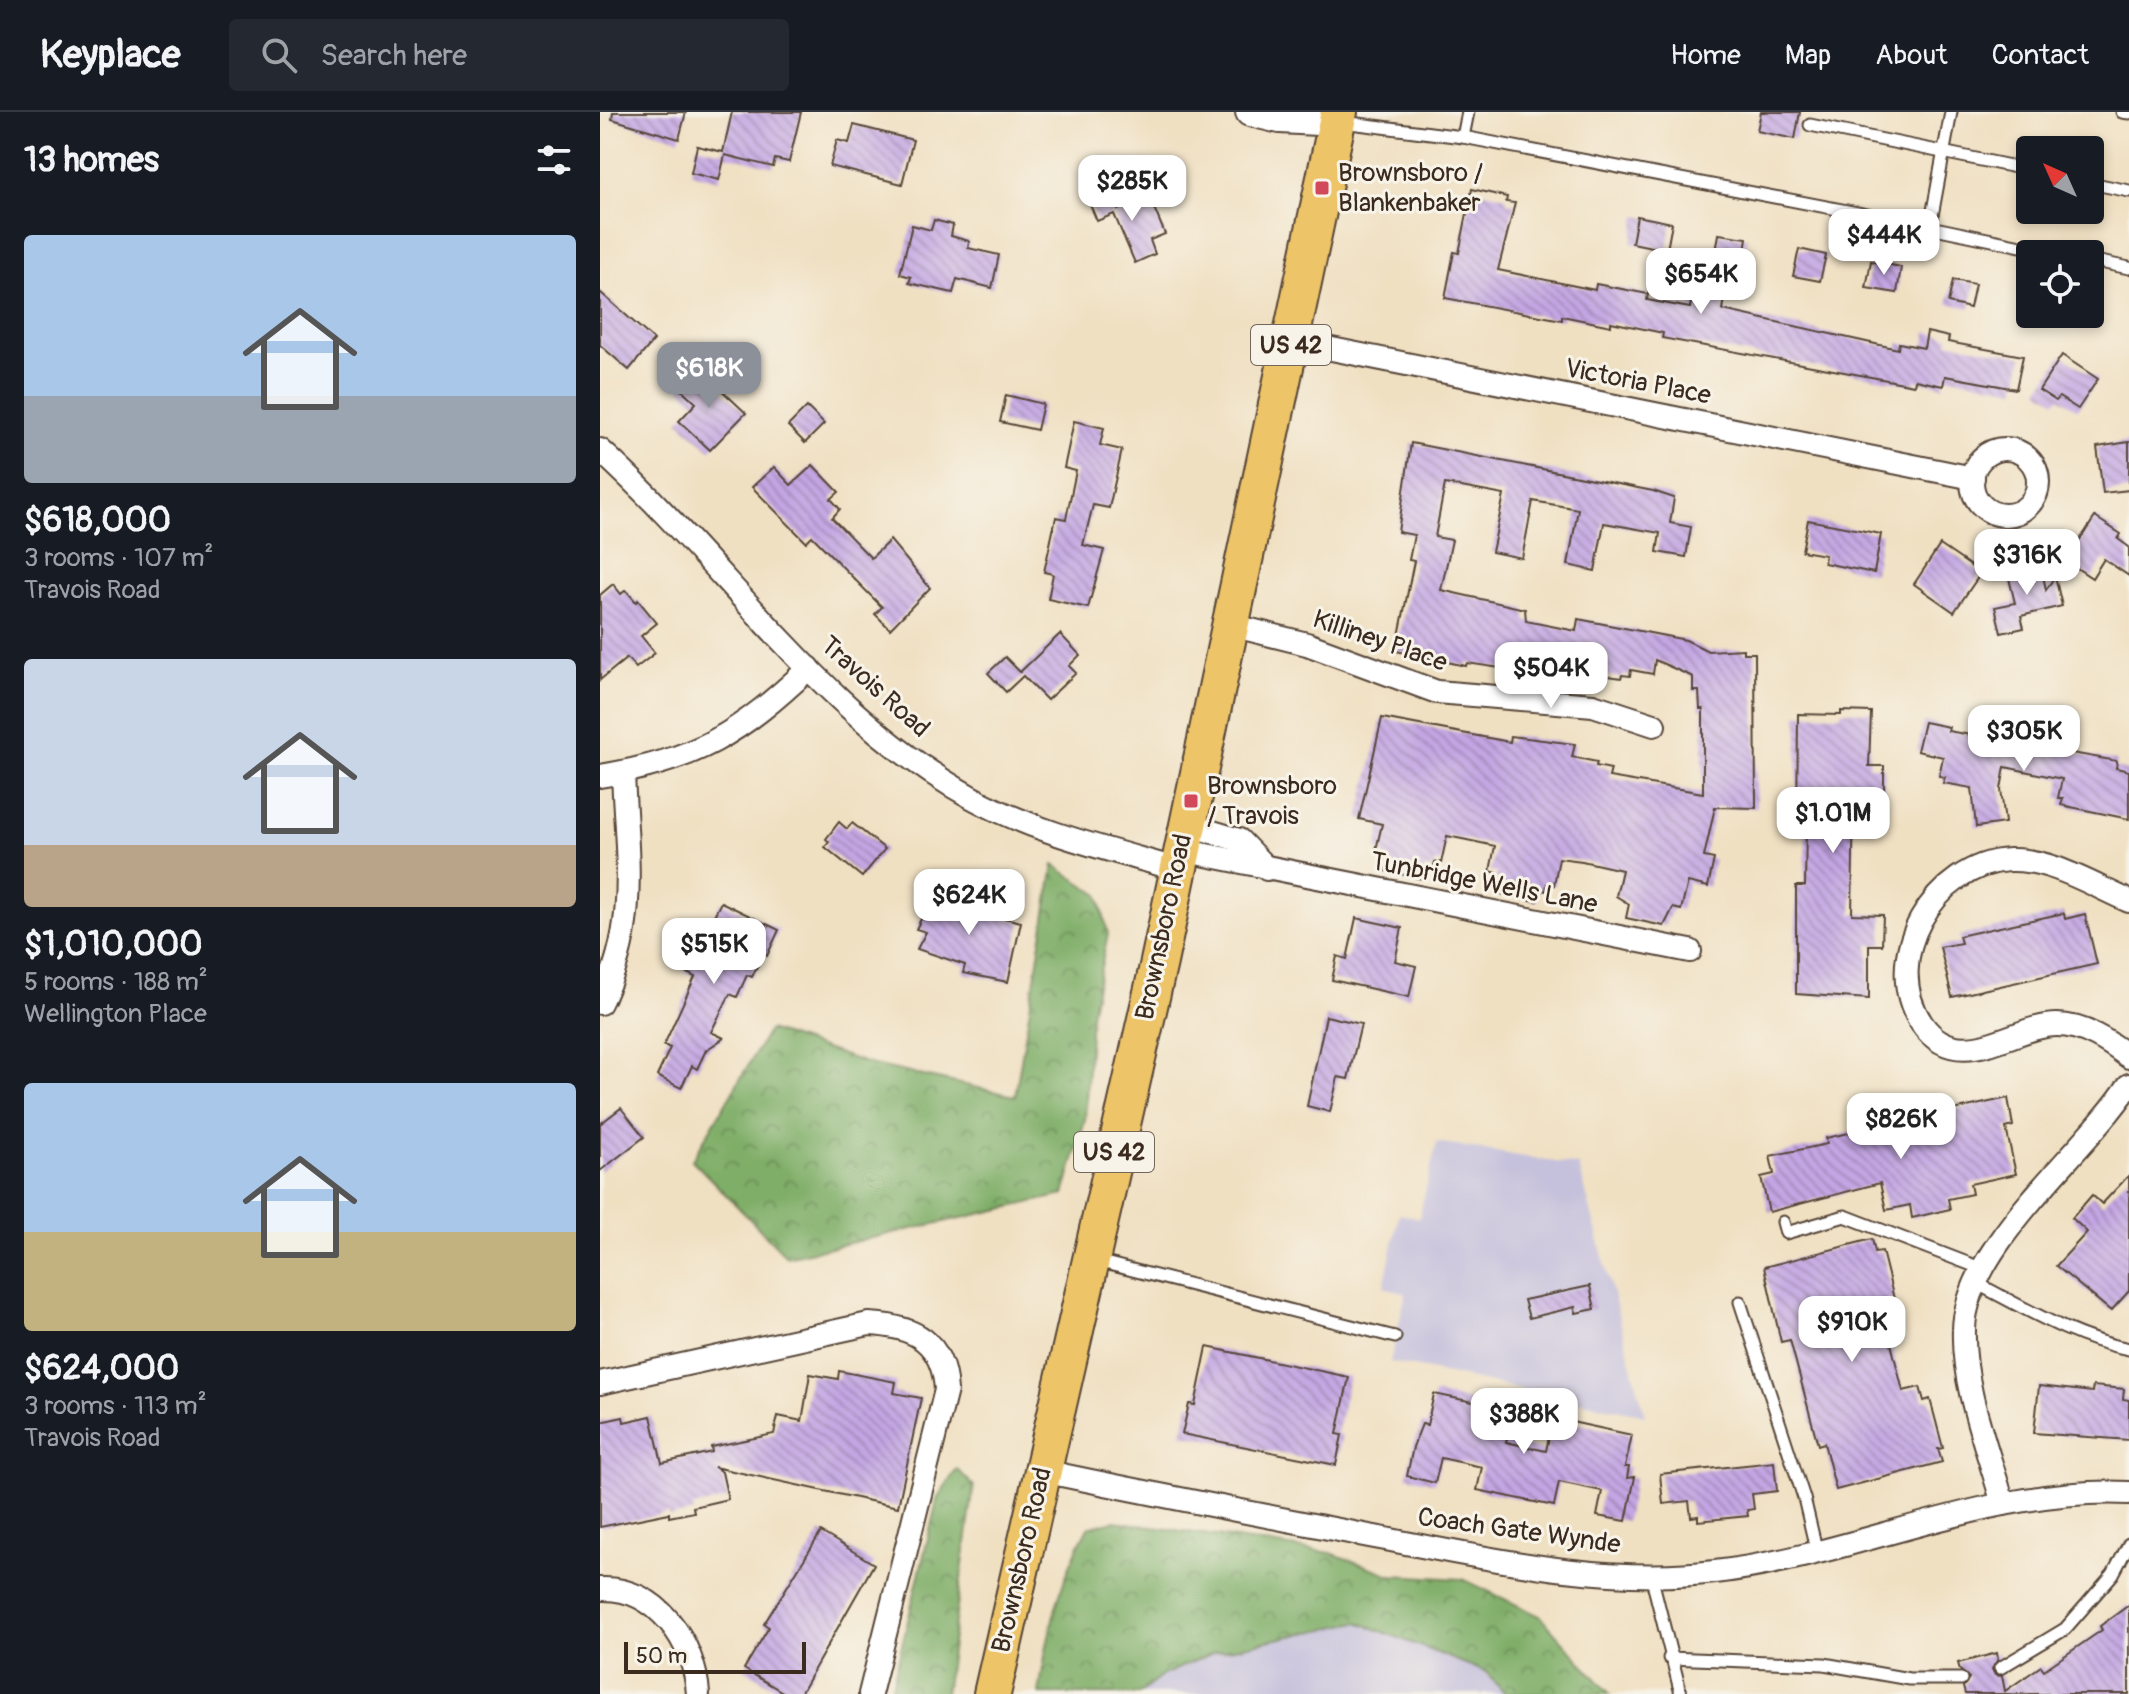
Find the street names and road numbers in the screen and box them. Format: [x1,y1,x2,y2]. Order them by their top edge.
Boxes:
road number: US 42 [1251,325,1331,365]
street label: Victoria Place [1562,352,1714,412]
street label: Killiney Place [1309,603,1452,679]
street label: Travois Road [814,629,936,745]
street label: Brownsboro Road [1129,831,1199,1023]
street label: Tunbridge Wells Lane [1368,845,1600,921]
road number: US 42 [1074,1132,1154,1172]
street label: Brownsboro Road [985,1464,1059,1656]
street label: Coach Gate Wynde [1416,1501,1623,1561]

